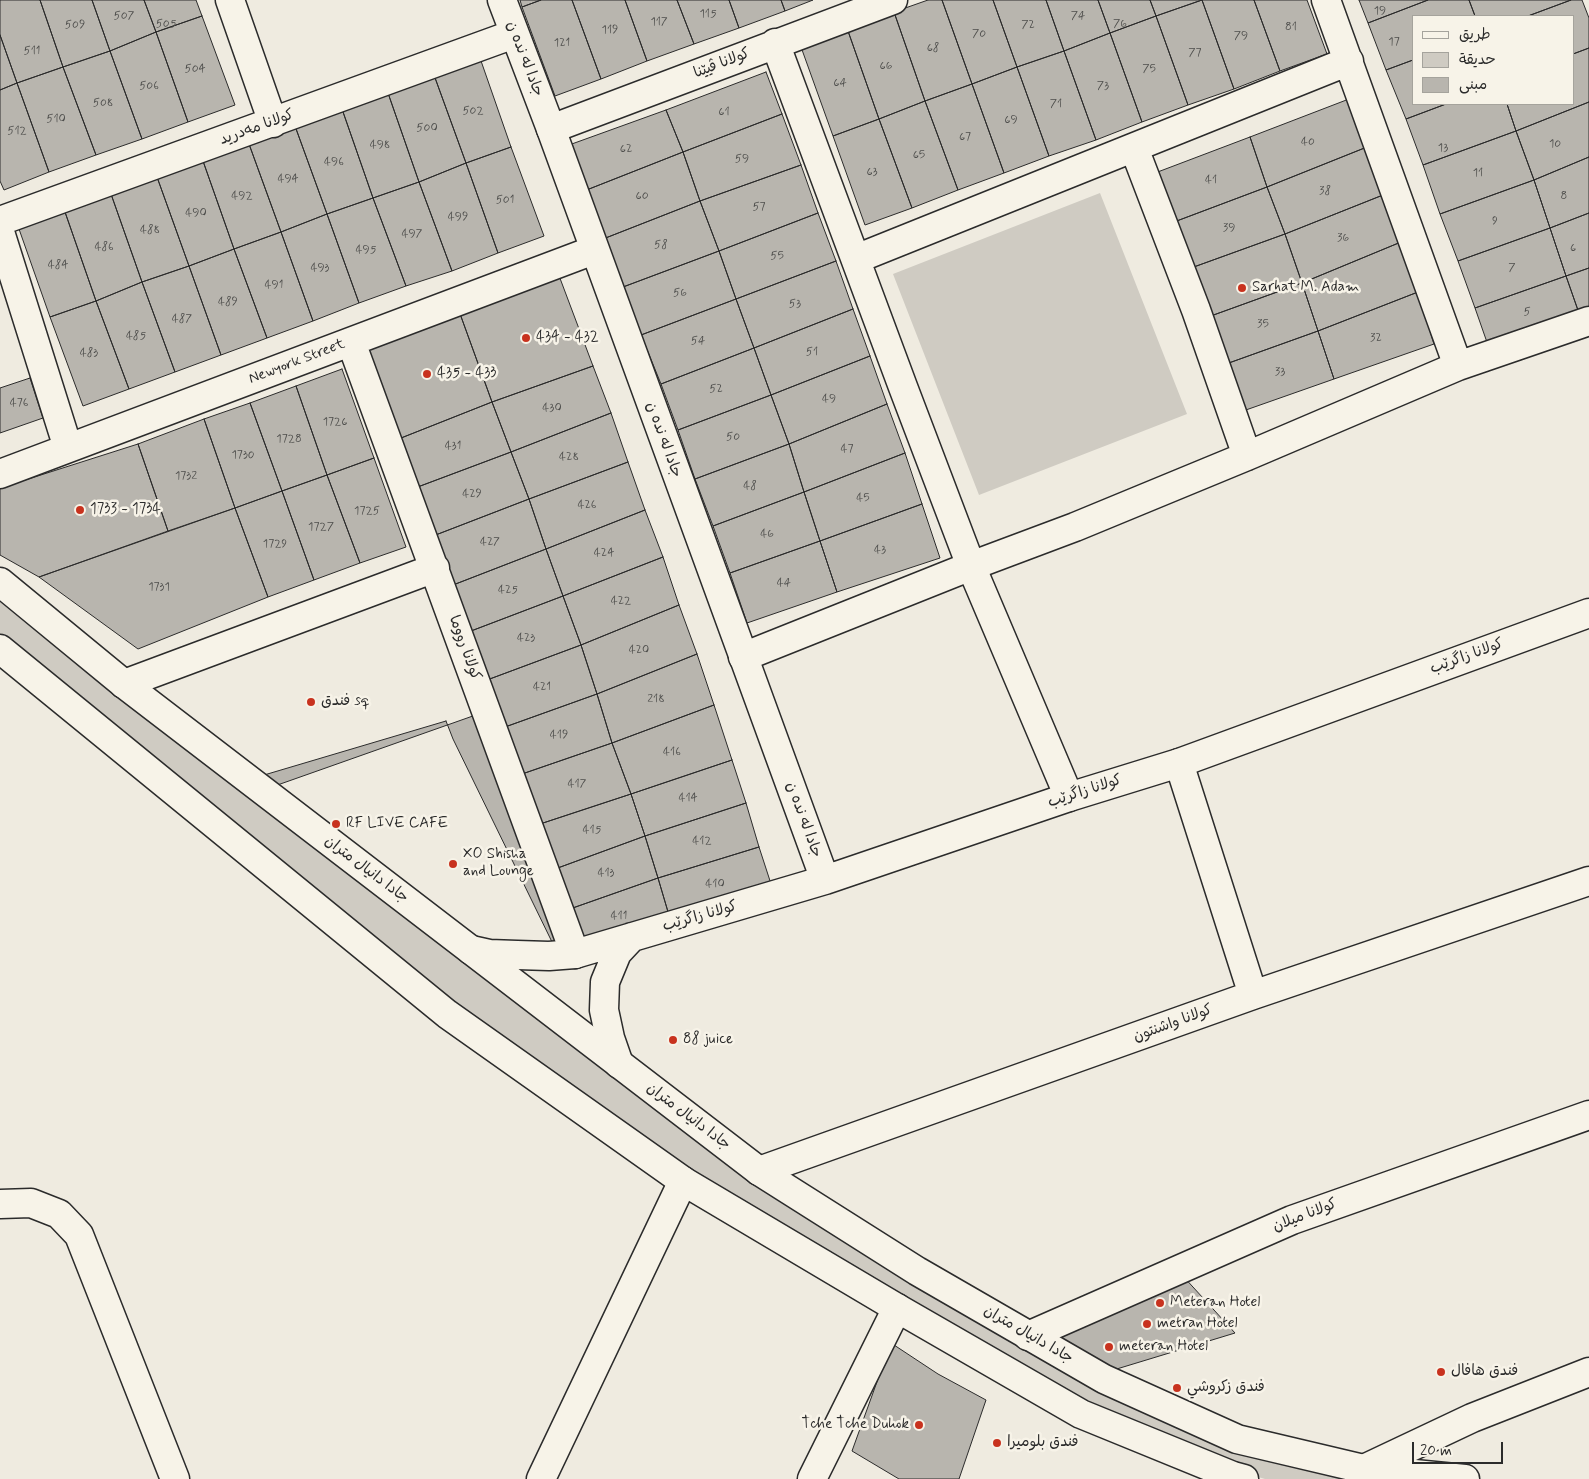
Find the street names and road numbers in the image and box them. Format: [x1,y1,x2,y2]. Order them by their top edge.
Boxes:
street label: جادا له نده ن [501,19,547,99]
street label: كولانا ڤیێنا [691,45,753,83]
street label: كولانا مه‌درید [217,106,297,150]
street label: Newyork Street [246,335,348,389]
street label: جادا له نده ن [641,400,685,480]
street label: كولانا رووما [444,613,484,683]
street label: كولانا زاگرێب [1428,635,1506,679]
street label: كولانا زاگرێب [1046,772,1124,812]
street label: جادا له نده ن [781,780,825,860]
street label: جادا دانيال متران [321,833,411,907]
street label: كولانا زاگرێب [661,898,739,936]
street label: كولانا واشنتون [1131,1001,1215,1047]
street label: جادا دانيال متران [643,1080,733,1154]
street label: كولانا ميلان [1270,1196,1340,1236]
street label: جادا دانيال متران [980,1302,1076,1368]

